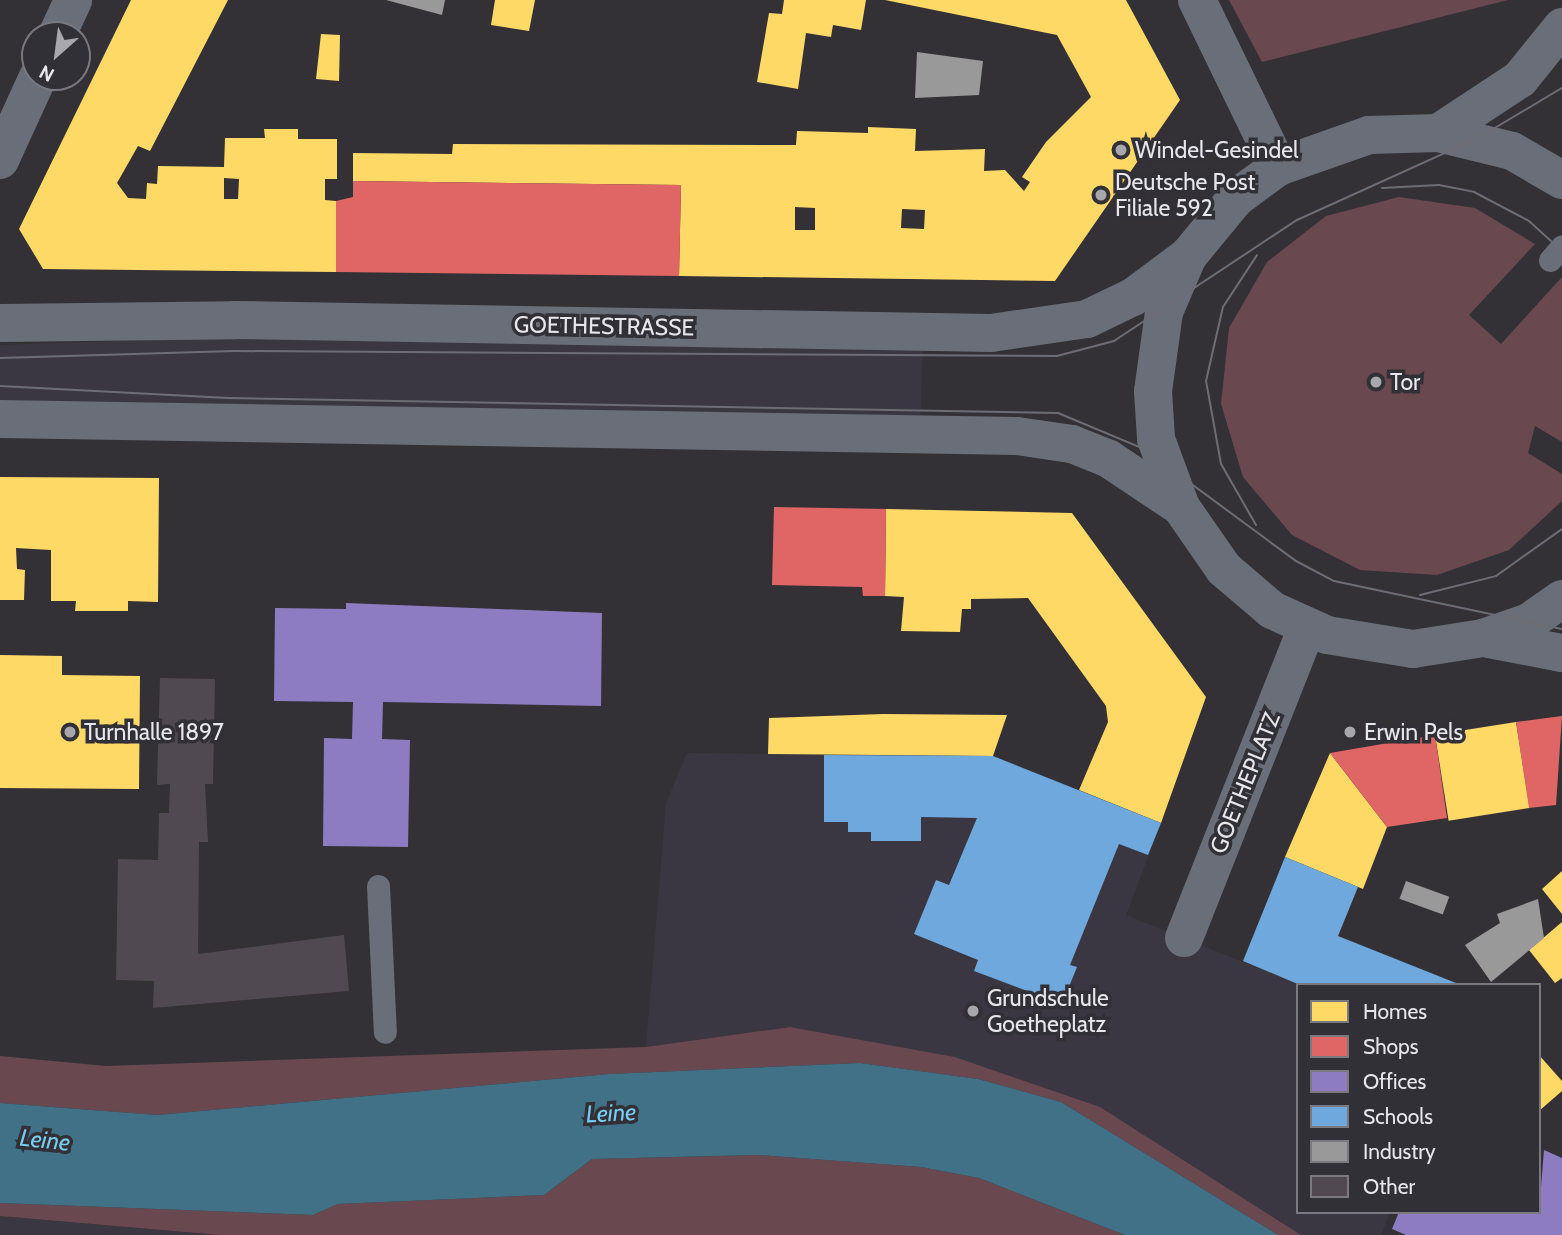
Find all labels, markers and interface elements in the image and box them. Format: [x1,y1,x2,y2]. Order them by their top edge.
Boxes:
north arrow [21,21,91,91]
text: N [36,60,58,87]
place label: Windel-Gesindel [1135,136,1298,164]
marker: Windel-Gesindel [1113,142,1129,158]
place label: Deutsche Post Filiale 592 [1115,168,1255,222]
marker: Deutsche Post Filiale 592 [1093,187,1109,203]
street label: GOETHESTRASSE [514,311,694,341]
place label: Tor [1390,368,1420,396]
marker: Tor [1368,374,1384,390]
street label: GOETHEPLATZ [1204,708,1286,858]
place label: Turnhalle 1897 [84,718,224,746]
place label: Erwin Pels [1364,718,1463,746]
marker: Turnhalle 1897 [62,724,78,740]
marker: Erwin Pels [1342,724,1358,740]
legend [1296,983,1541,1214]
place label: Grundschule Goetheplatz [987,984,1109,1038]
text: Homes [1363,999,1427,1024]
marker: Grundschule Goetheplatz [965,1003,981,1019]
text: Shops [1363,1034,1418,1059]
text: Offices [1363,1069,1426,1094]
water label: Leine [585,1097,637,1129]
text: Schools [1363,1104,1433,1129]
water label: Leine [18,1123,72,1157]
text: Industry [1363,1139,1436,1164]
text: Other [1363,1174,1415,1199]

